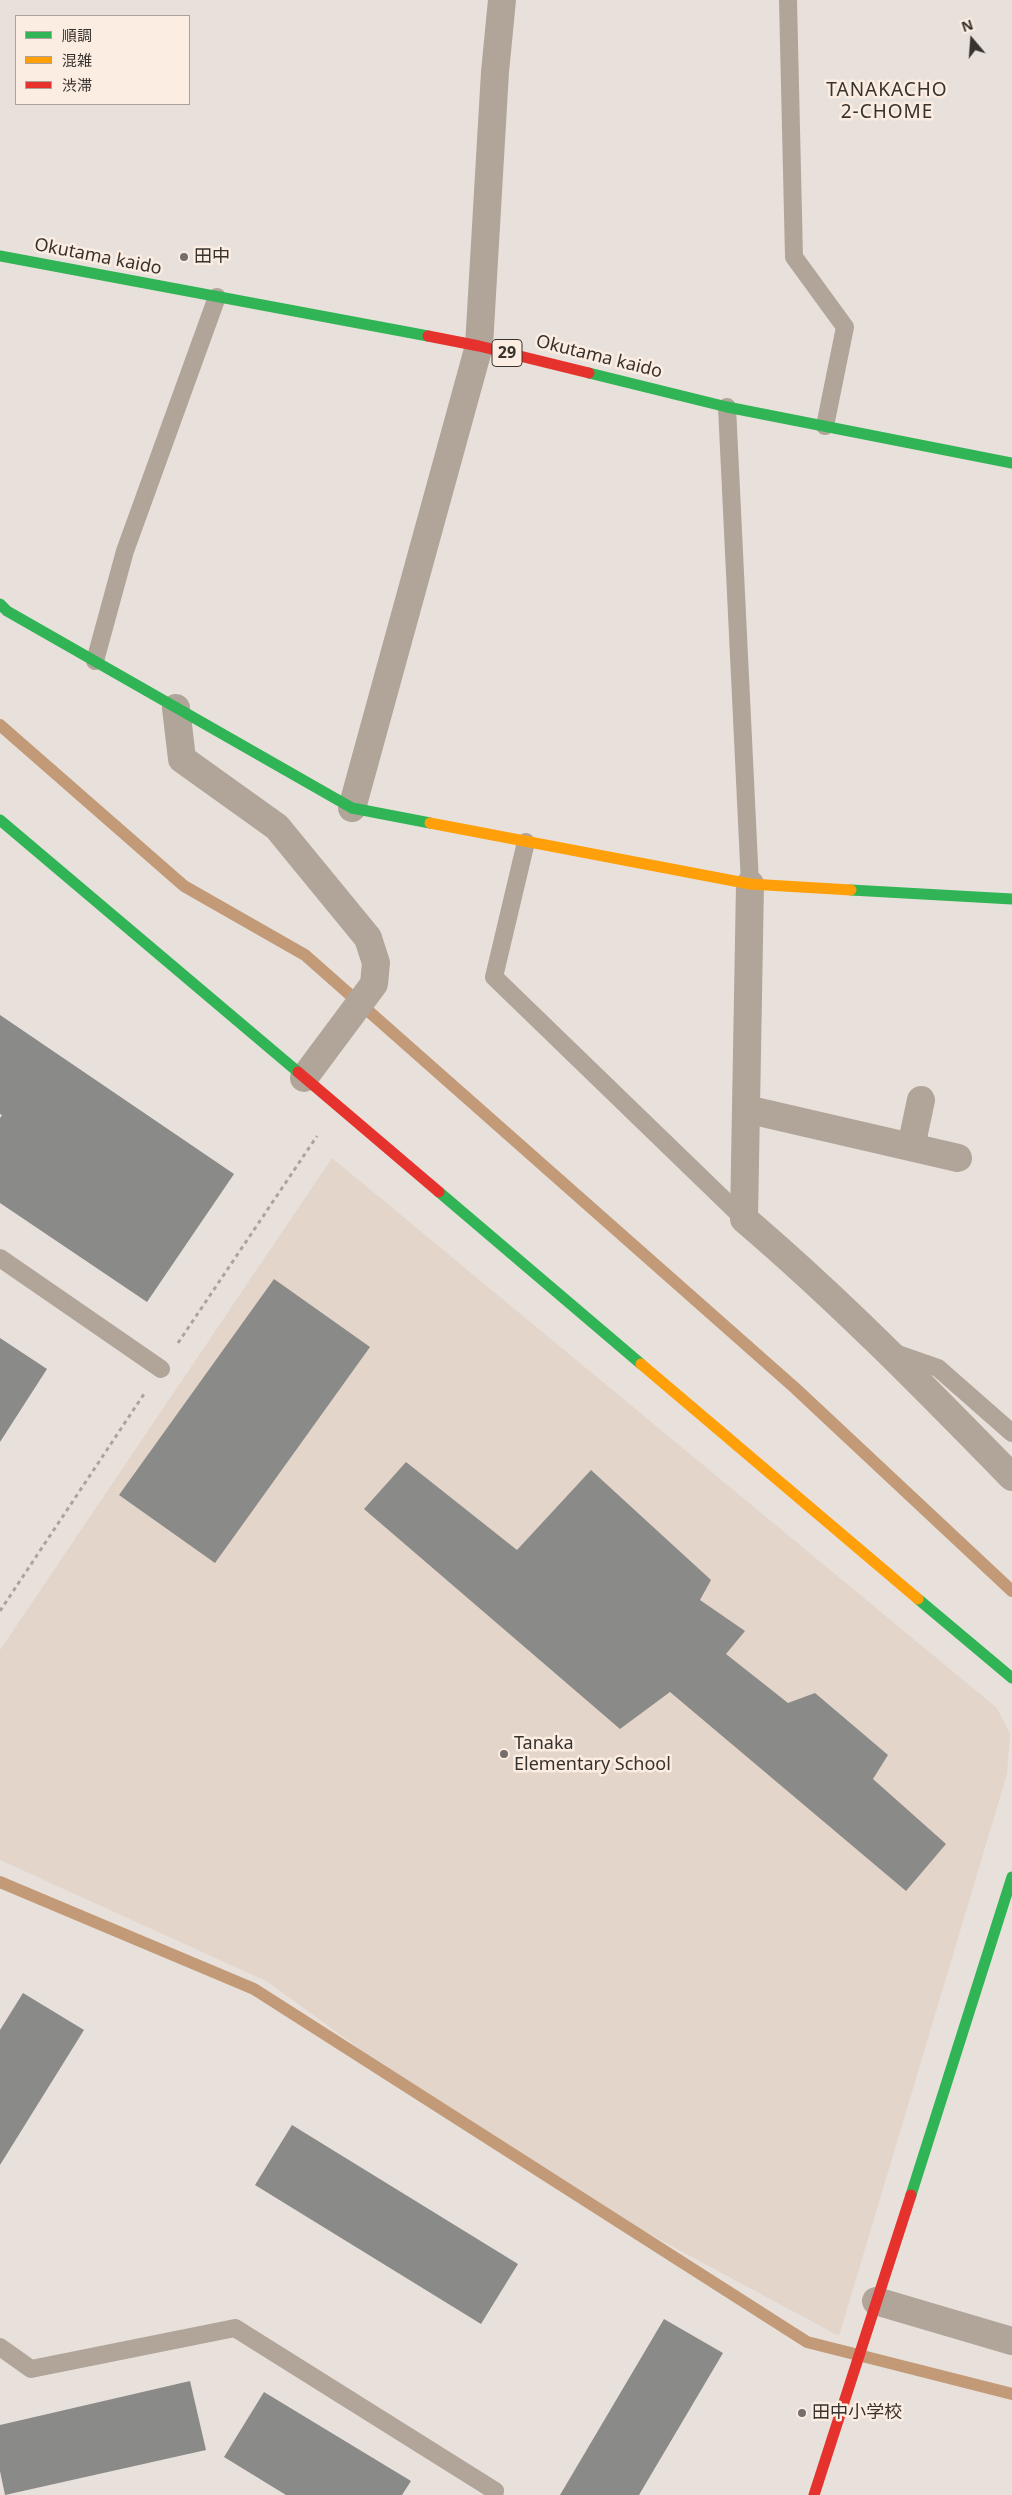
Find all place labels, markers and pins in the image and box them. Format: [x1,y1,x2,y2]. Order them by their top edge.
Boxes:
place label: 田中 [194,246,230,268]
marker: 田中 [178,251,190,263]
place label: Tanaka Elementary School [514,1733,671,1776]
marker: Tanaka Elementary School [498,1748,510,1760]
place label: 田中小学校 [812,2402,902,2424]
marker: 田中小学校 [796,2407,808,2419]

